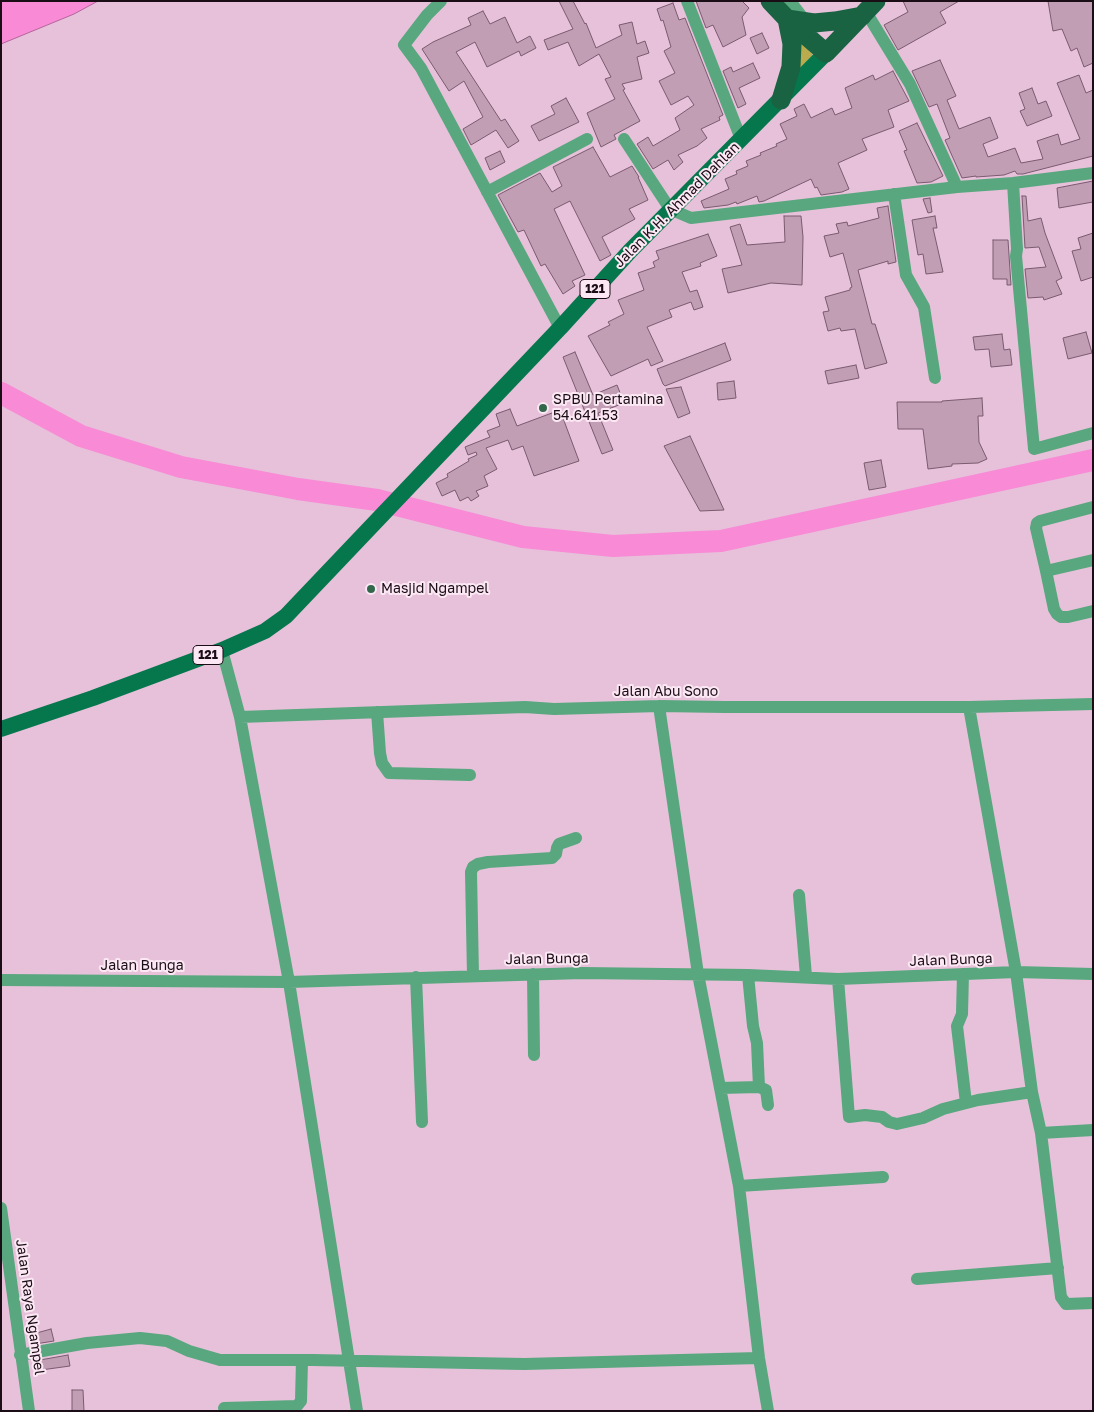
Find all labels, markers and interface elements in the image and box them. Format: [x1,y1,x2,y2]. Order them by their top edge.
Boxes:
street label: Jalan K.H. Ahmad Dahlan [611,139,743,271]
road number: 121 [580,280,610,298]
place label: SPBU Pertamina 54.641.53 [553,392,663,424]
marker: SPBU Pertamina 54.641.53 [537,402,549,414]
place label: Masjid Ngampel [381,581,489,597]
marker: Masjid Ngampel [365,583,377,595]
road number: 121 [193,646,223,664]
street label: Jalan Abu Sono [614,684,718,700]
street label: Jalan Bunga [505,950,589,968]
street label: Jalan Bunga [909,950,993,970]
street label: Jalan Bunga [100,958,184,974]
street label: Jalan Raya Ngampel [12,1238,48,1376]

